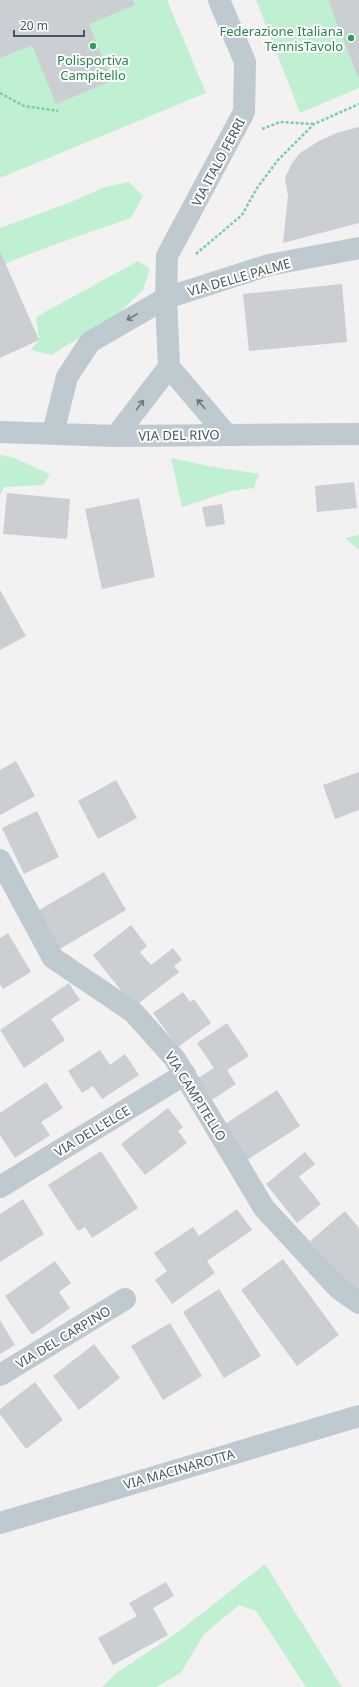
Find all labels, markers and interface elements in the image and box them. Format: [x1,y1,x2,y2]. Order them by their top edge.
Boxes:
scale bar [14,12,84,38]
text: 20 m [20,17,48,34]
place label: Federazione Italiana TennisTavolo [219,22,343,55]
marker: Federazione Italiana TennisTavolo [346,33,356,43]
marker: Polisportiva Campitello [88,41,98,51]
place label: Polisportiva Campitello [57,51,129,84]
street label: VIA ITALO FERRI [187,115,249,209]
street label: VIA DELLE PALME [185,254,293,300]
one-way arrow [126,314,138,322]
one-way arrow [135,400,144,411]
one-way arrow [197,400,206,410]
street label: VIA DEL RIVO [138,425,220,445]
street label: VIA CAMPITELLO [161,1048,231,1144]
street label: VIA DELL'ELCE [51,1101,133,1161]
street label: VIA DEL CARPINO [12,1302,114,1372]
street label: VIA MACINAROTTA [121,1444,237,1493]

